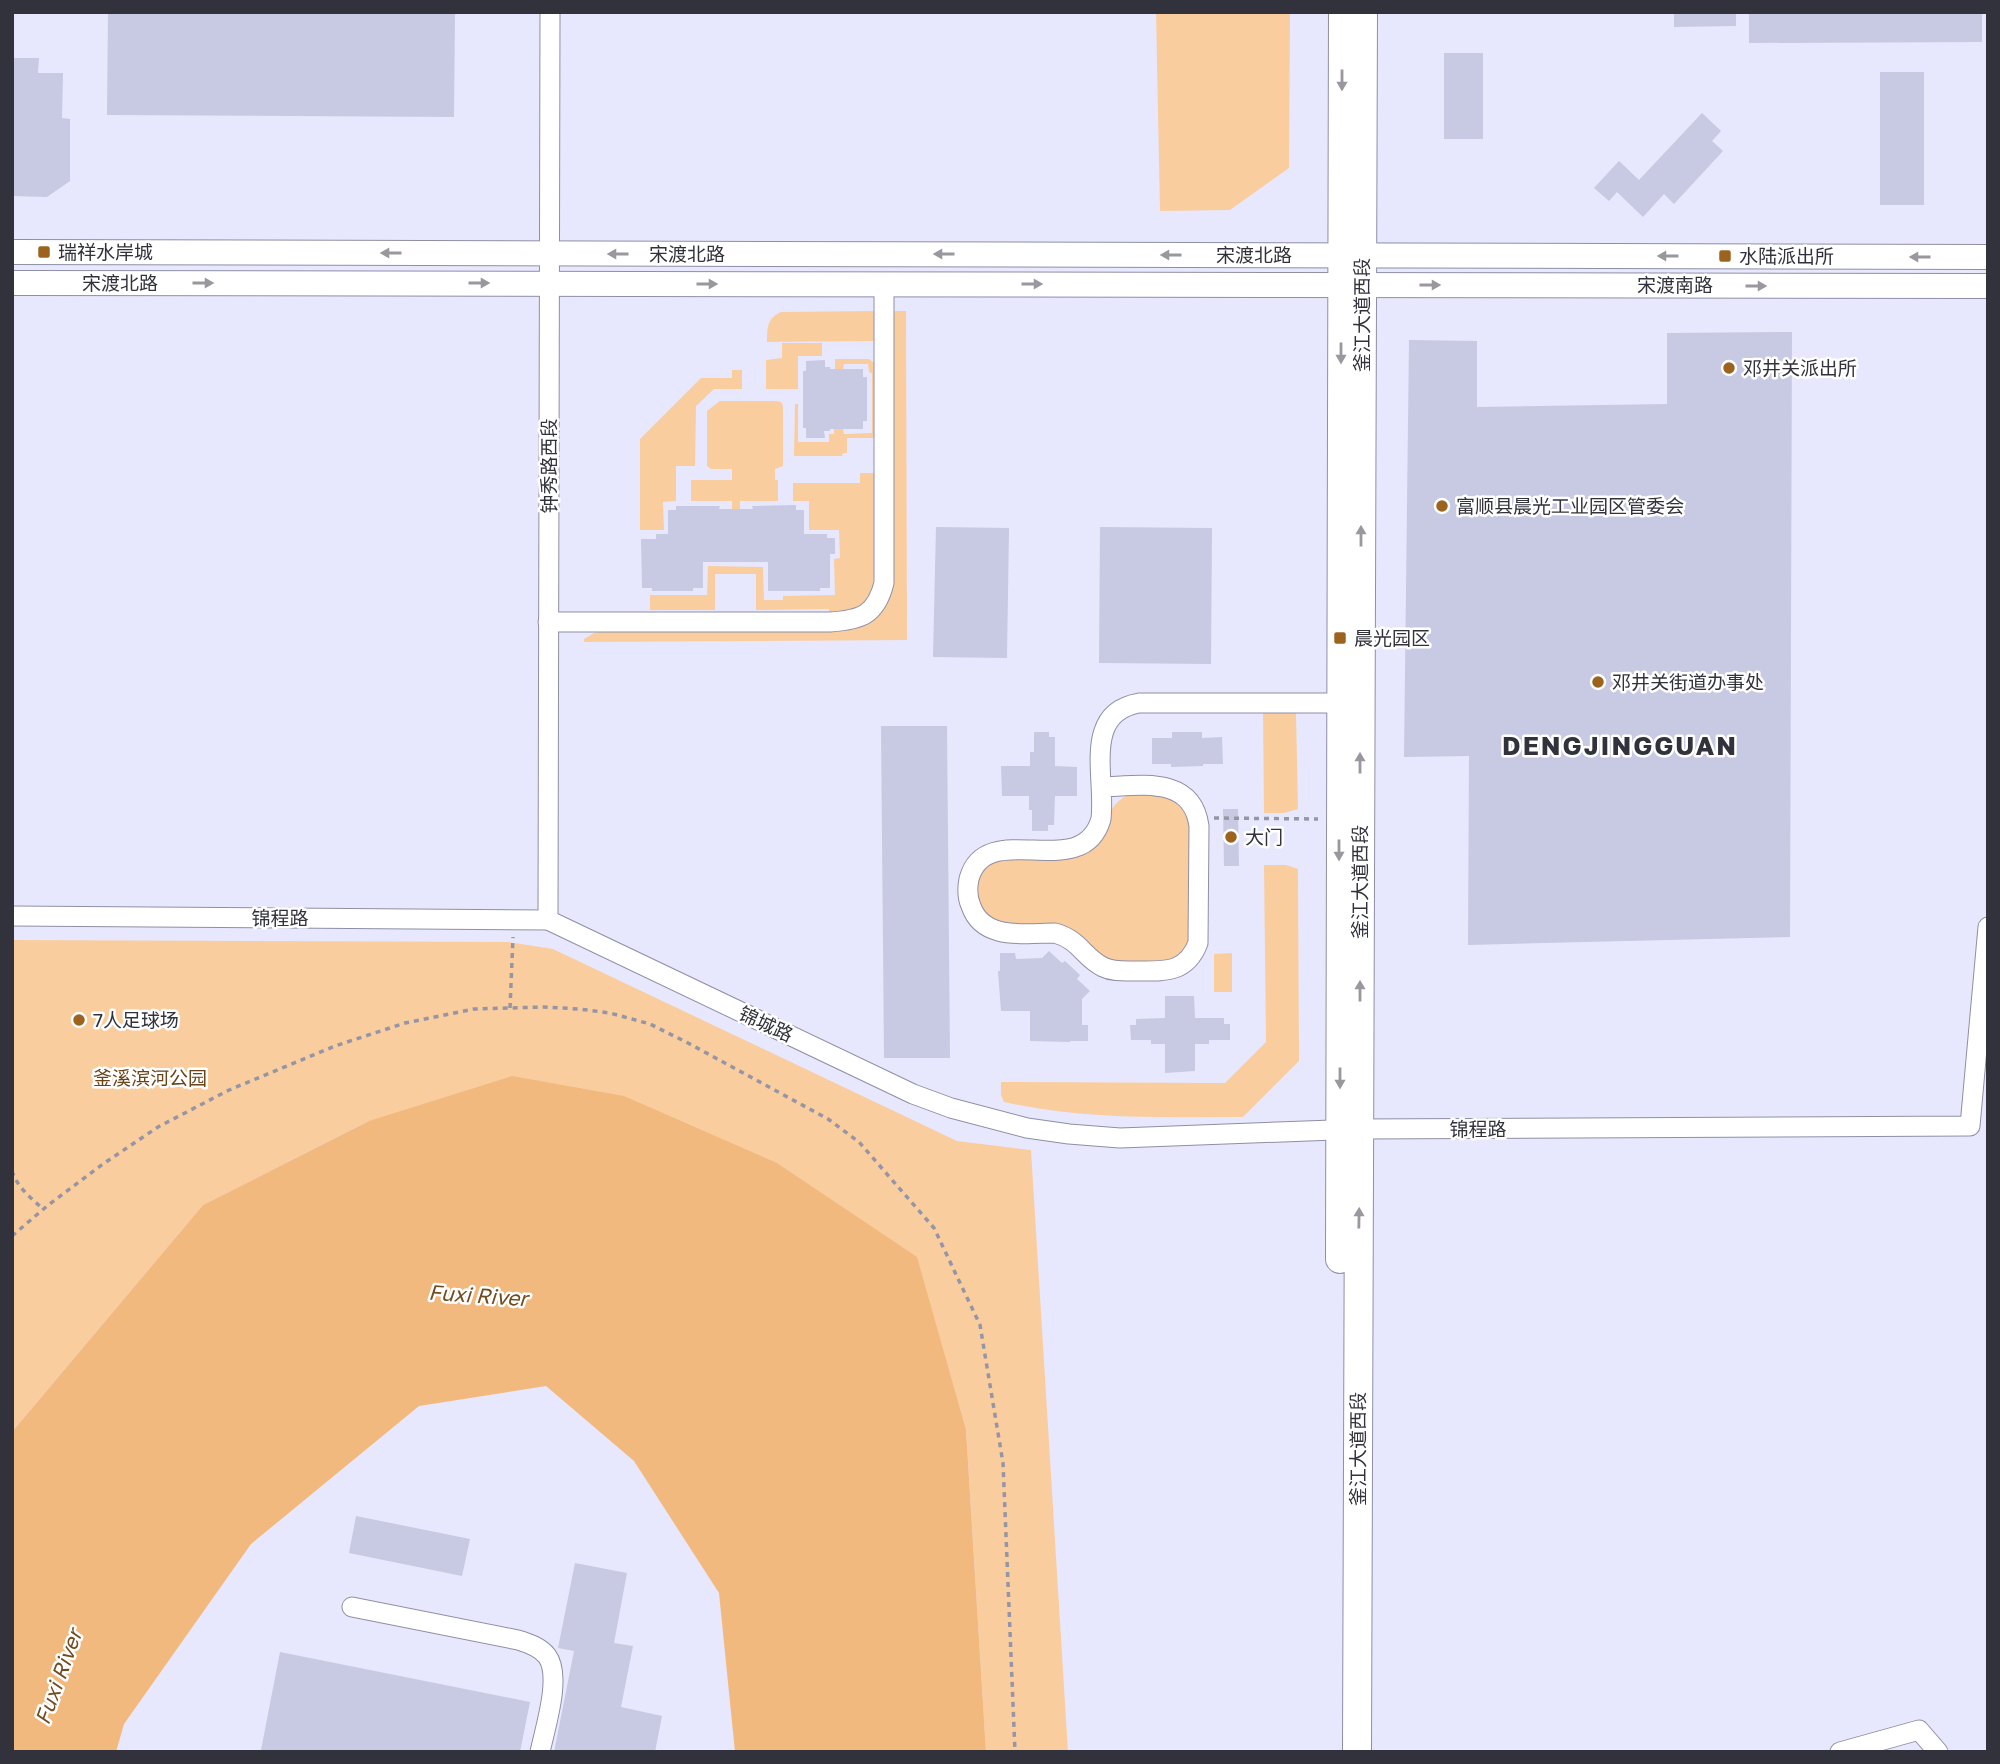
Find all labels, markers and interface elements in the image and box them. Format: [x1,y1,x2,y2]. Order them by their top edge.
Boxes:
one-way arrow [1337,70,1348,92]
place label: 瑞祥水岸城 [58,240,153,263]
street label: 宋渡北路 [649,242,725,265]
street label: 宋渡北路 [1216,243,1292,266]
marker: 瑞祥水岸城 [36,244,52,260]
place label: 水陆派出所 [1739,244,1834,267]
one-way arrow [380,247,402,259]
one-way arrow [607,248,629,260]
one-way arrow [933,248,955,260]
marker: 水陆派出所 [1717,248,1733,264]
one-way arrow [1160,249,1182,261]
one-way arrow [1656,250,1678,262]
one-way arrow [1908,251,1930,263]
street label: 釜江大道西段 [1350,258,1373,372]
street label: 宋渡北路 [82,271,158,294]
street label: 宋渡南路 [1637,273,1713,296]
one-way arrow [192,277,214,289]
one-way arrow [469,278,491,289]
one-way arrow [696,278,718,290]
one-way arrow [1022,278,1044,290]
one-way arrow [1419,279,1441,291]
one-way arrow [1745,280,1767,292]
one-way arrow [1335,342,1347,364]
place label: 邓井关派出所 [1743,356,1857,379]
marker: 邓井关派出所 [1721,360,1737,376]
street label: 钟秀路西段 [537,418,560,514]
place label: 富顺县晨光工业园区管委会 [1456,494,1684,517]
marker: 富顺县晨光工业园区管委会 [1434,498,1450,514]
one-way arrow [1355,524,1367,546]
place label: 晨光园区 [1354,626,1430,649]
marker: 晨光园区 [1332,630,1348,646]
place label: 邓井关街道办事处 [1612,670,1764,693]
marker: 邓井关街道办事处 [1590,674,1606,690]
district label: DENGJINGGUAN [1502,730,1738,761]
one-way arrow [1354,752,1366,774]
place label: 大门 [1245,825,1283,848]
street label: 釜江大道西段 [1348,825,1371,939]
marker: 大门 [1223,829,1239,845]
one-way arrow [1333,839,1345,861]
street label: 锦程路 [251,906,309,929]
one-way arrow [1354,979,1366,1001]
street label: 锦城路 [736,1001,797,1046]
place label: 7人足球场 [93,1008,179,1031]
marker: 7人足球场 [71,1012,87,1028]
park label: 釜溪滨河公园 [93,1066,207,1089]
one-way arrow [1334,1067,1346,1089]
street label: 锦程路 [1449,1117,1507,1140]
one-way arrow [1353,1207,1365,1229]
water label: Fuxi River [428,1279,531,1312]
street label: 釜江大道西段 [1346,1392,1369,1506]
water label: Fuxi River [29,1623,88,1728]

